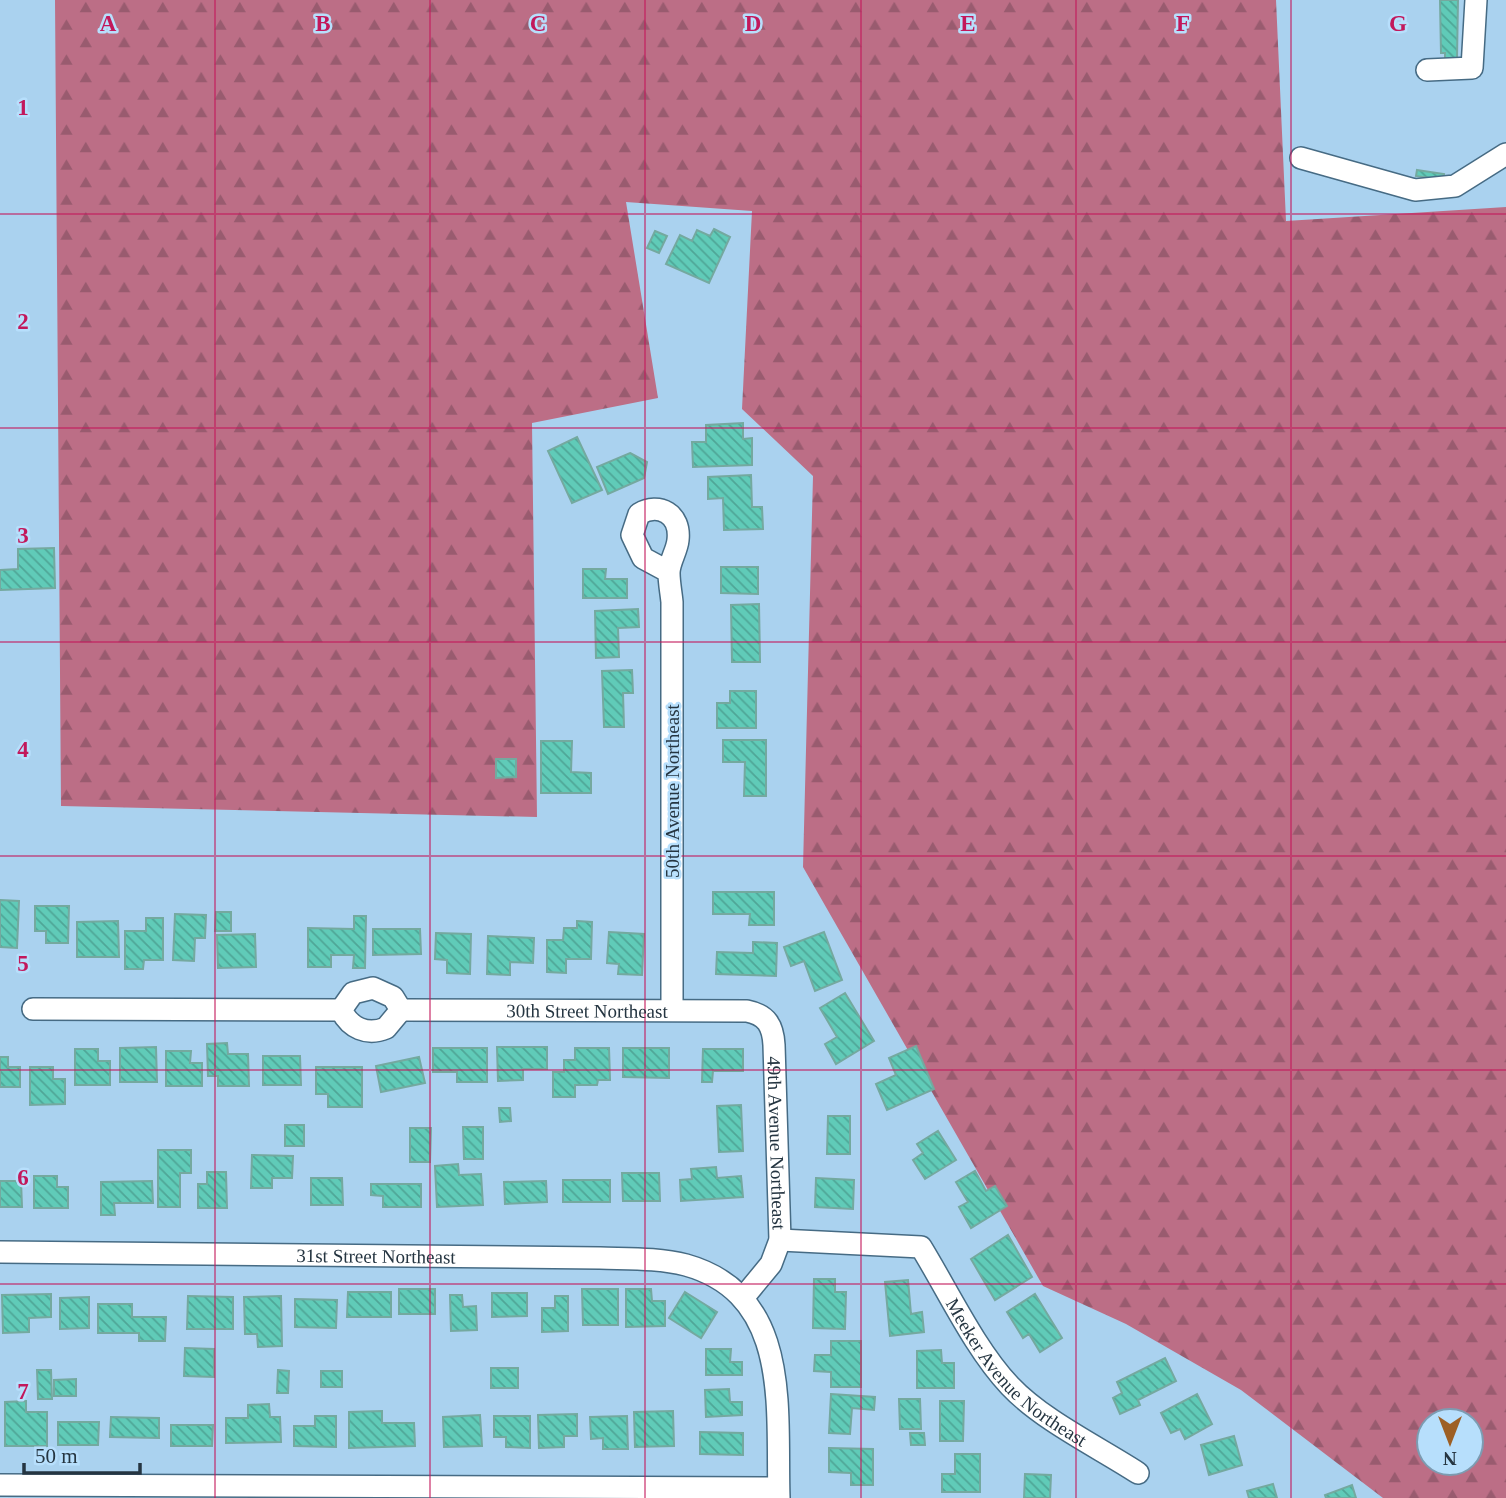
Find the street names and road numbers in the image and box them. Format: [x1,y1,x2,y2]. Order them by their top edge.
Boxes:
street label: 50th Avenue Northeast [662,703,683,878]
street label: 30th Street Northeast [506,1000,669,1021]
street label: 49th Avenue Northeast [764,1056,790,1231]
street label: 31st Street Northeast [296,1244,457,1267]
street label: Meeker Avenue Northeast [942,1294,1091,1451]

